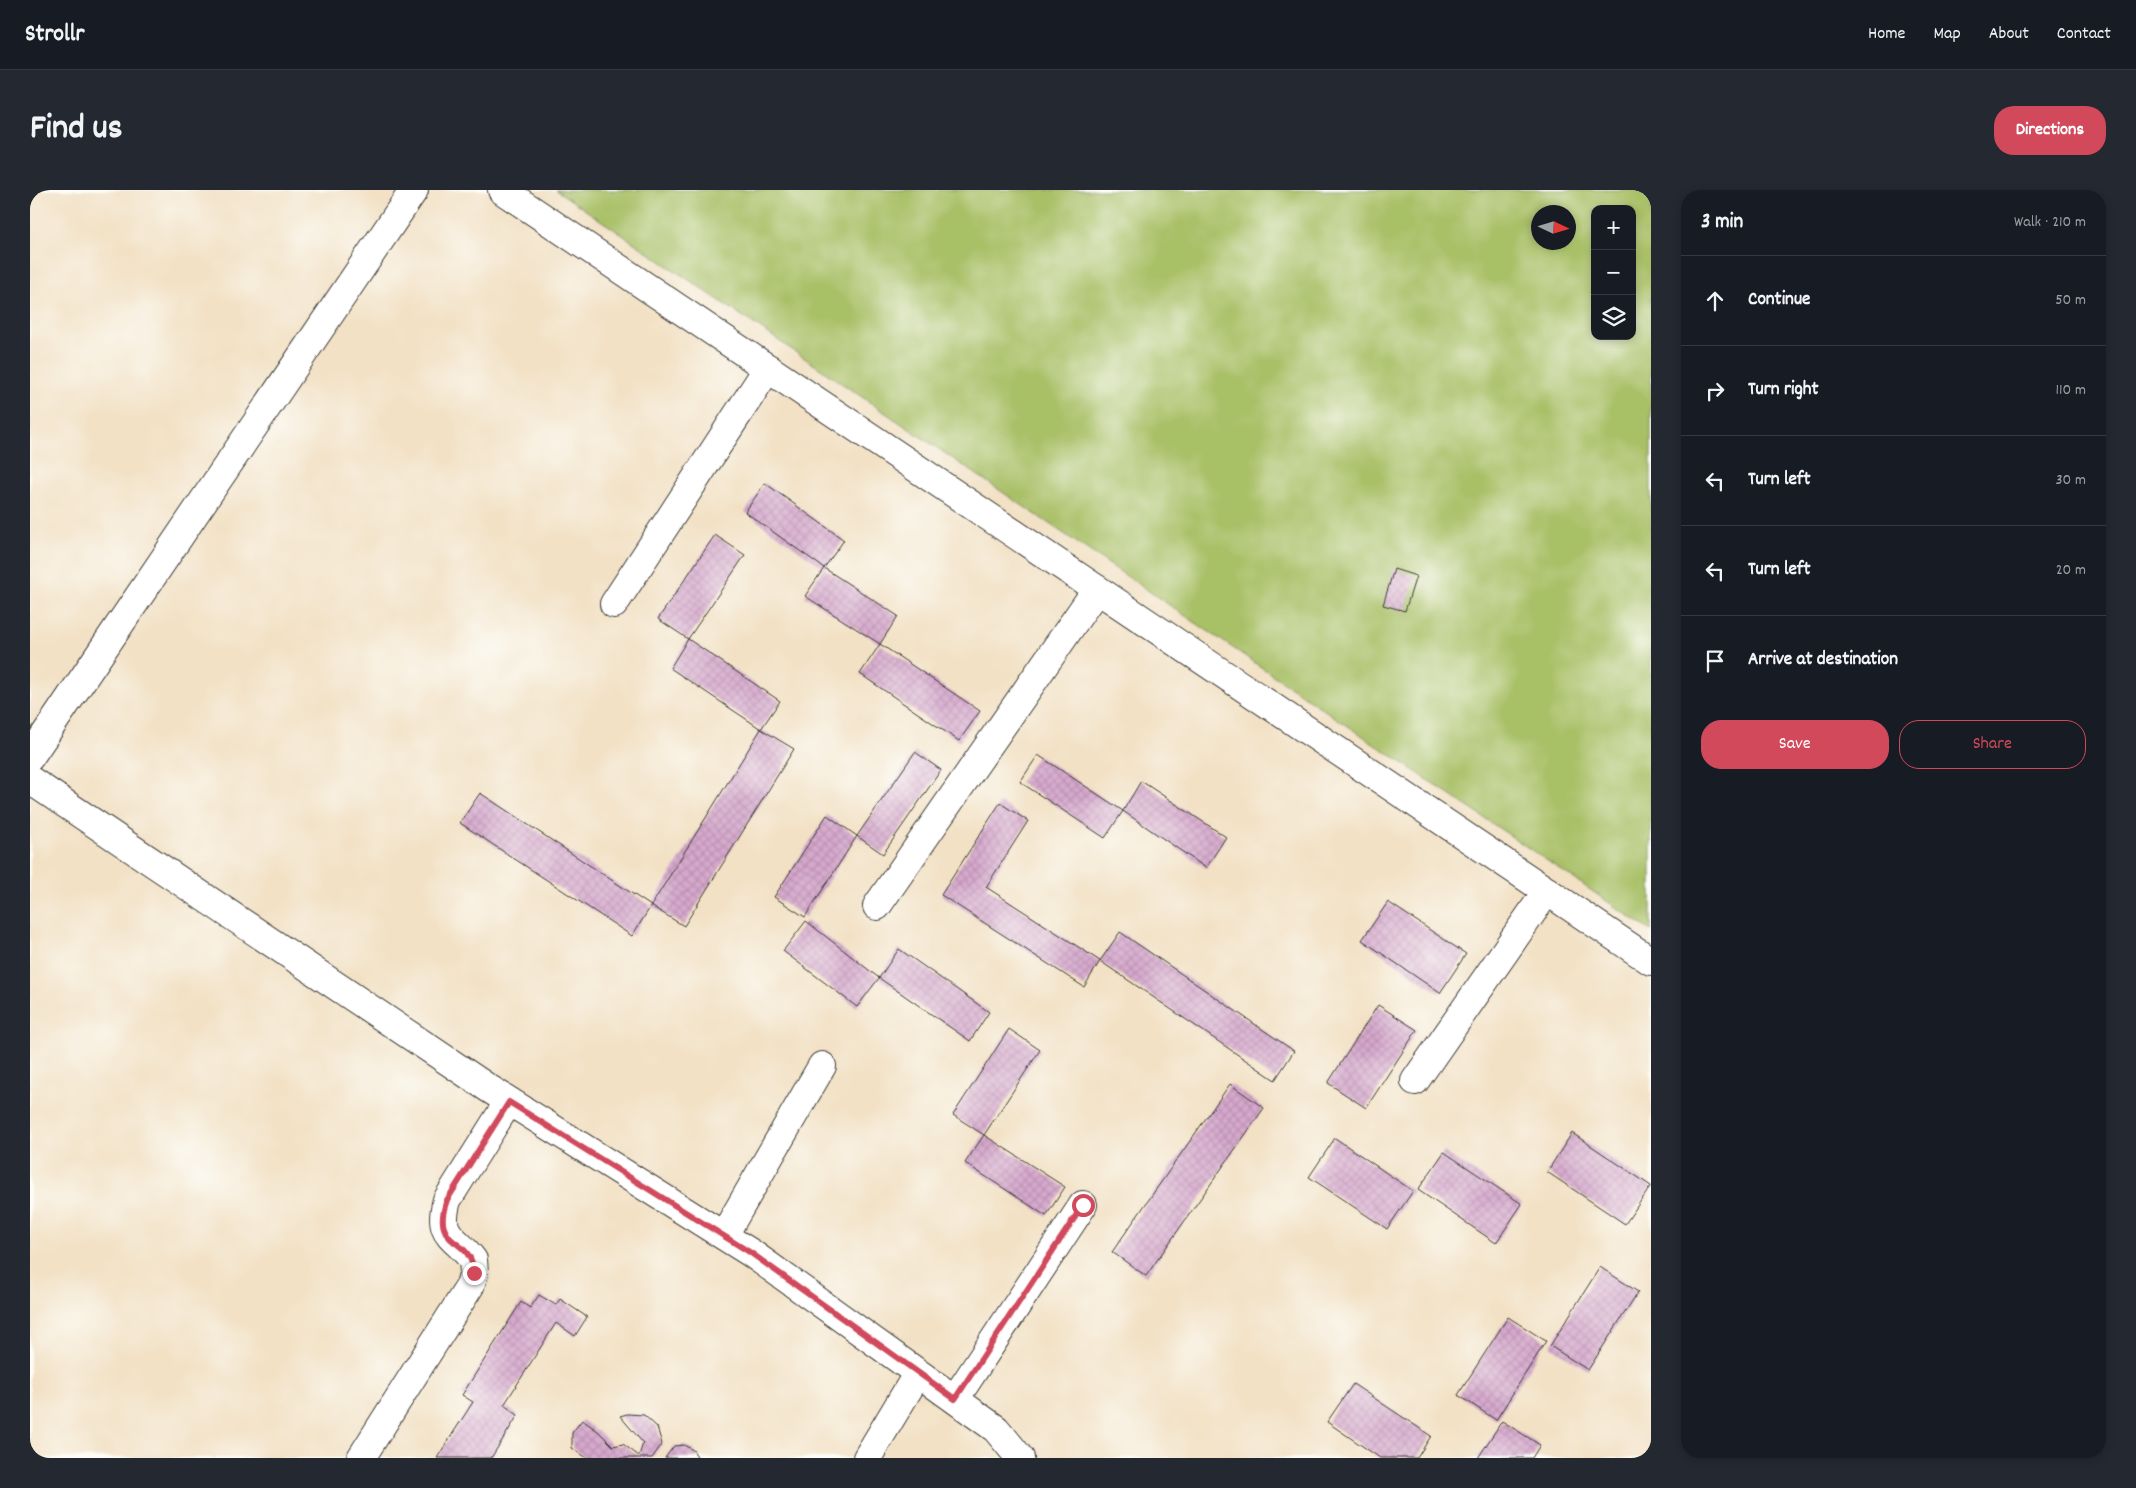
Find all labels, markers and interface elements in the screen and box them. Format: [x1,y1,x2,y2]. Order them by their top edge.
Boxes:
text: Strollr [25,18,84,52]
text: Home [1868,22,1905,47]
text: Map [1933,22,1961,47]
text: About [1989,22,2029,47]
text: Contact [2057,22,2111,47]
text: Find us [30,105,122,155]
button: Directions [1994,106,2106,155]
north arrow [1531,205,1576,250]
map controls [1591,205,1636,340]
button: + [1591,205,1636,250]
text: 3 min [1701,208,1743,238]
text: Walk · 210 m [2014,211,2086,234]
button: − [1591,250,1636,295]
icon: ahead [1701,287,1729,315]
text: Continue [1748,287,1810,314]
text: 50 m [2055,289,2086,312]
button: layers [1591,295,1636,340]
icon: right [1701,377,1729,405]
text: Turn right [1748,377,1819,404]
text: 110 m [2056,379,2086,402]
icon: left [1701,467,1729,495]
text: Turn left [1748,467,1811,494]
text: 30 m [2056,469,2086,492]
icon: left [1701,557,1729,585]
text: Turn left [1748,557,1811,584]
text: 20 m [2056,559,2086,582]
icon: arrive [1701,647,1729,675]
text: Arrive at destination [1748,647,1898,674]
button: Save [1701,720,1889,769]
button: Share [1899,720,2086,769]
route start [1072,1194,1095,1217]
route end [463,1262,486,1285]

